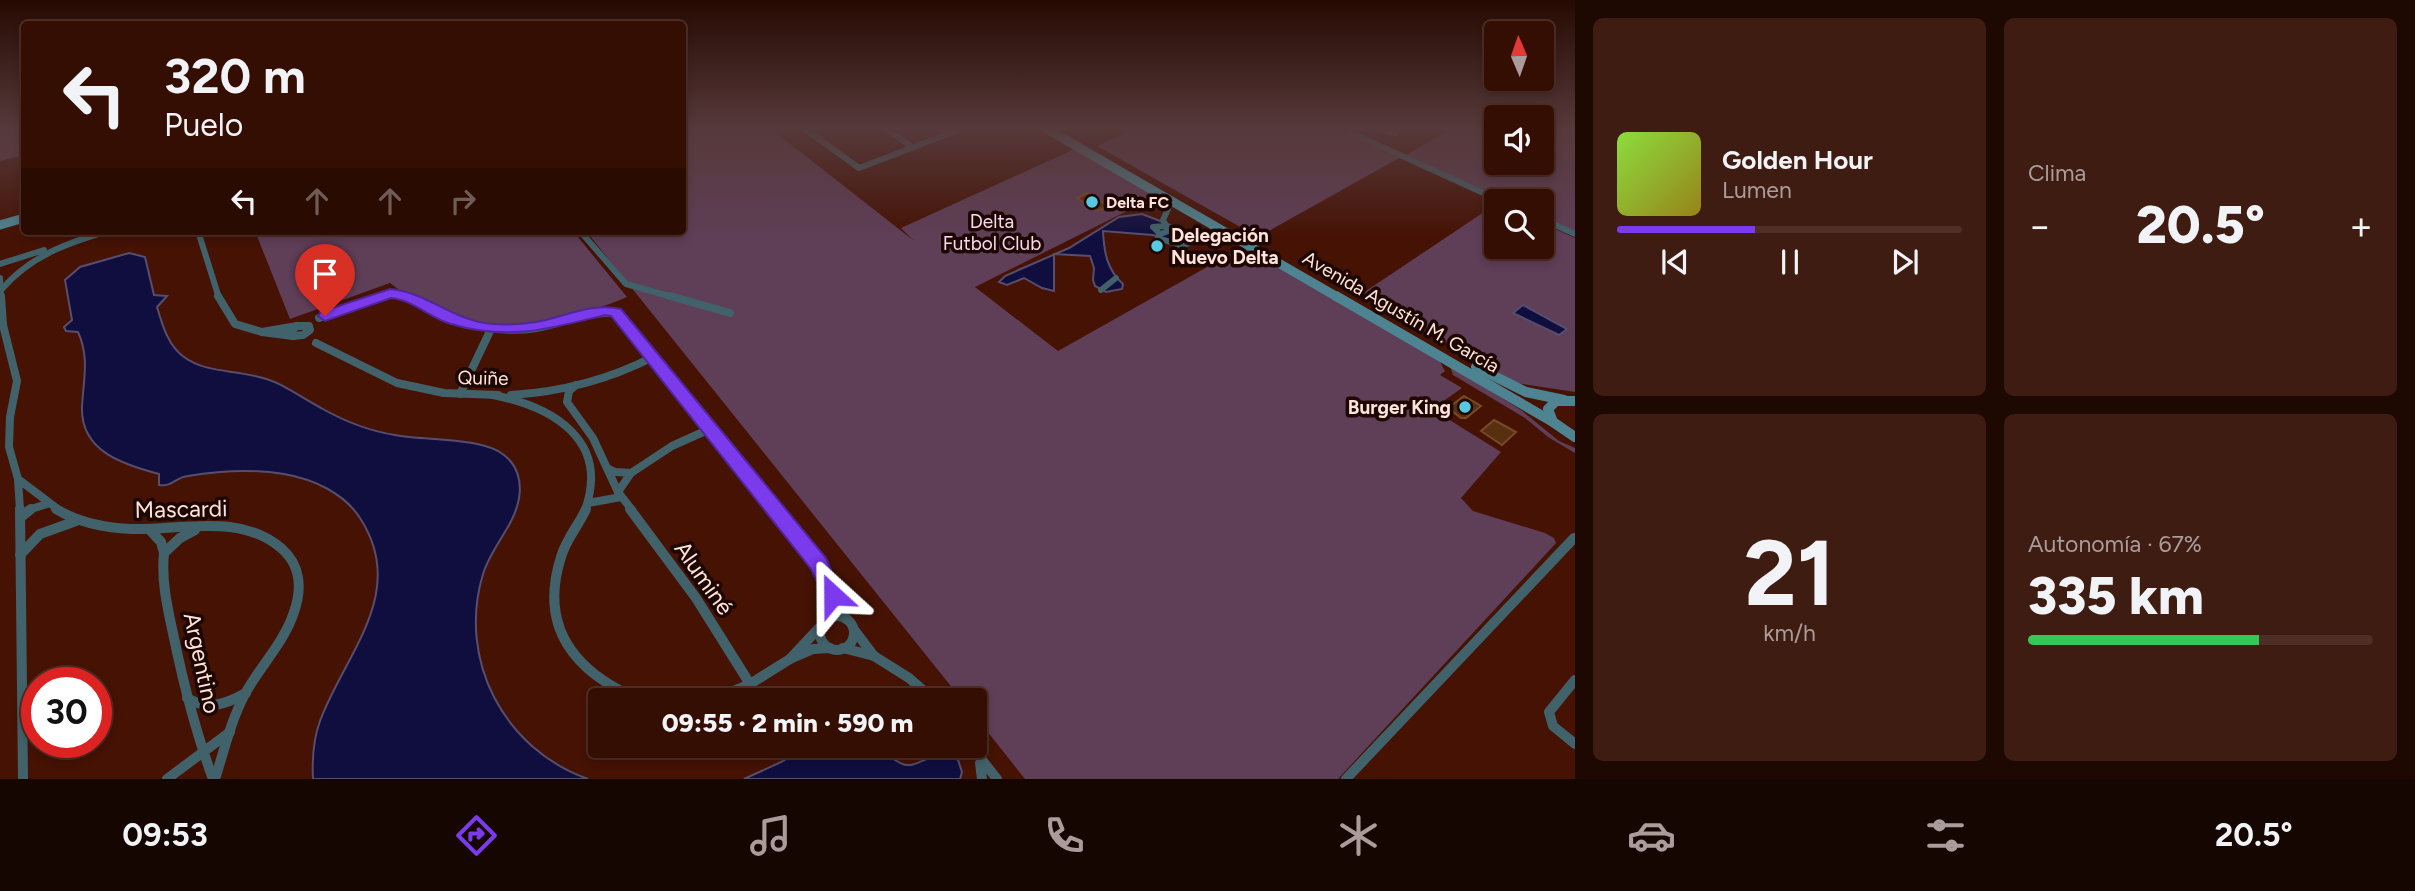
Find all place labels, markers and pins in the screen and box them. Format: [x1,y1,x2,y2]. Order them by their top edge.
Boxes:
place label: Delta FC [1106,193,1169,212]
marker: Delta FC [1084,194,1100,210]
place label: Delegación Nuevo Delta [1171,224,1279,269]
marker: Delegación Nuevo Delta [1149,238,1165,254]
pin [295,244,355,316]
place label: Burger King [1348,396,1451,419]
marker: Burger King [1457,399,1473,415]

